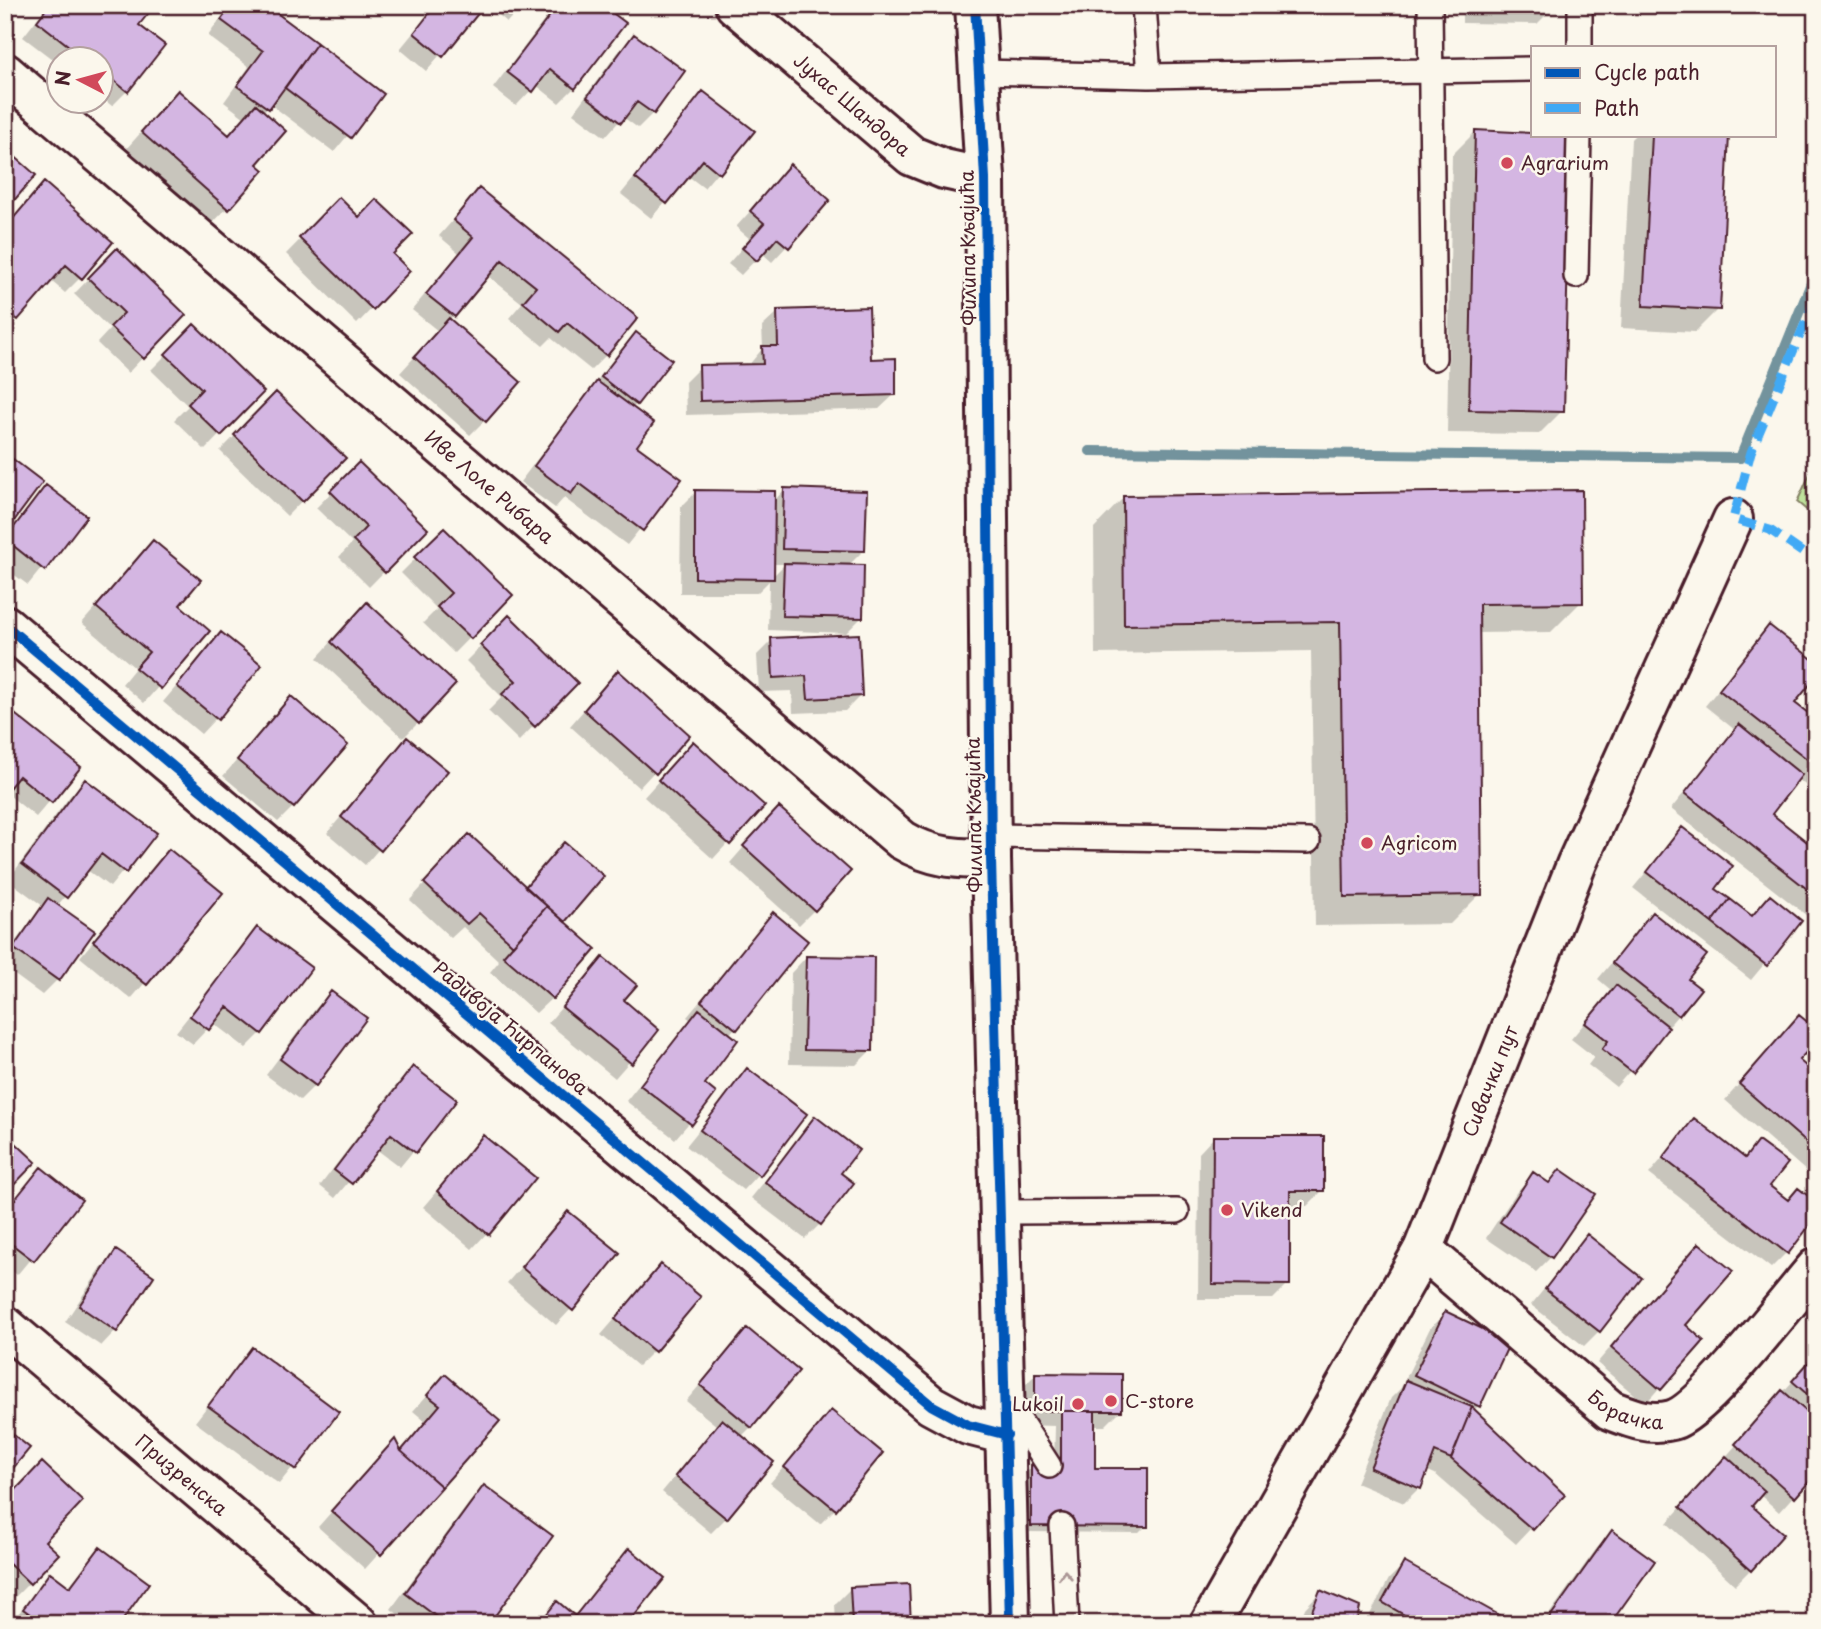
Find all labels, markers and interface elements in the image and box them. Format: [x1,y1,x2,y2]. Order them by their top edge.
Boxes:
north arrow [46,46,116,116]
street label: Јухас Шандора [788,46,918,162]
legend [1531,46,1776,136]
text: Cycle path [1594,55,1700,87]
text: N [47,69,77,87]
text: Path [1594,91,1639,123]
place label: Agrarium [1521,148,1609,176]
marker: Agrarium [1499,155,1515,171]
street label: Филипа Кљајића [952,170,982,326]
street label: Иве Лоле Рибара [419,423,561,550]
street label: Филипа Кљајића [958,737,988,893]
place label: Agricom [1381,828,1458,856]
marker: Agricom [1359,835,1375,851]
street label: Радивоја Ћирпанова [428,954,595,1101]
street label: Сивачки пут [1454,1020,1524,1141]
place label: Vikend [1241,1195,1303,1223]
marker: Vikend [1219,1202,1235,1218]
street label: Борачка [1582,1382,1663,1435]
place label: C-store [1125,1386,1194,1414]
place label: Lukoil [1012,1389,1064,1417]
marker: C-store [1103,1393,1119,1409]
marker: Lukoil [1070,1396,1086,1412]
street label: Призренска [130,1427,235,1522]
one-way arrow [1057,1569,1072,1580]

